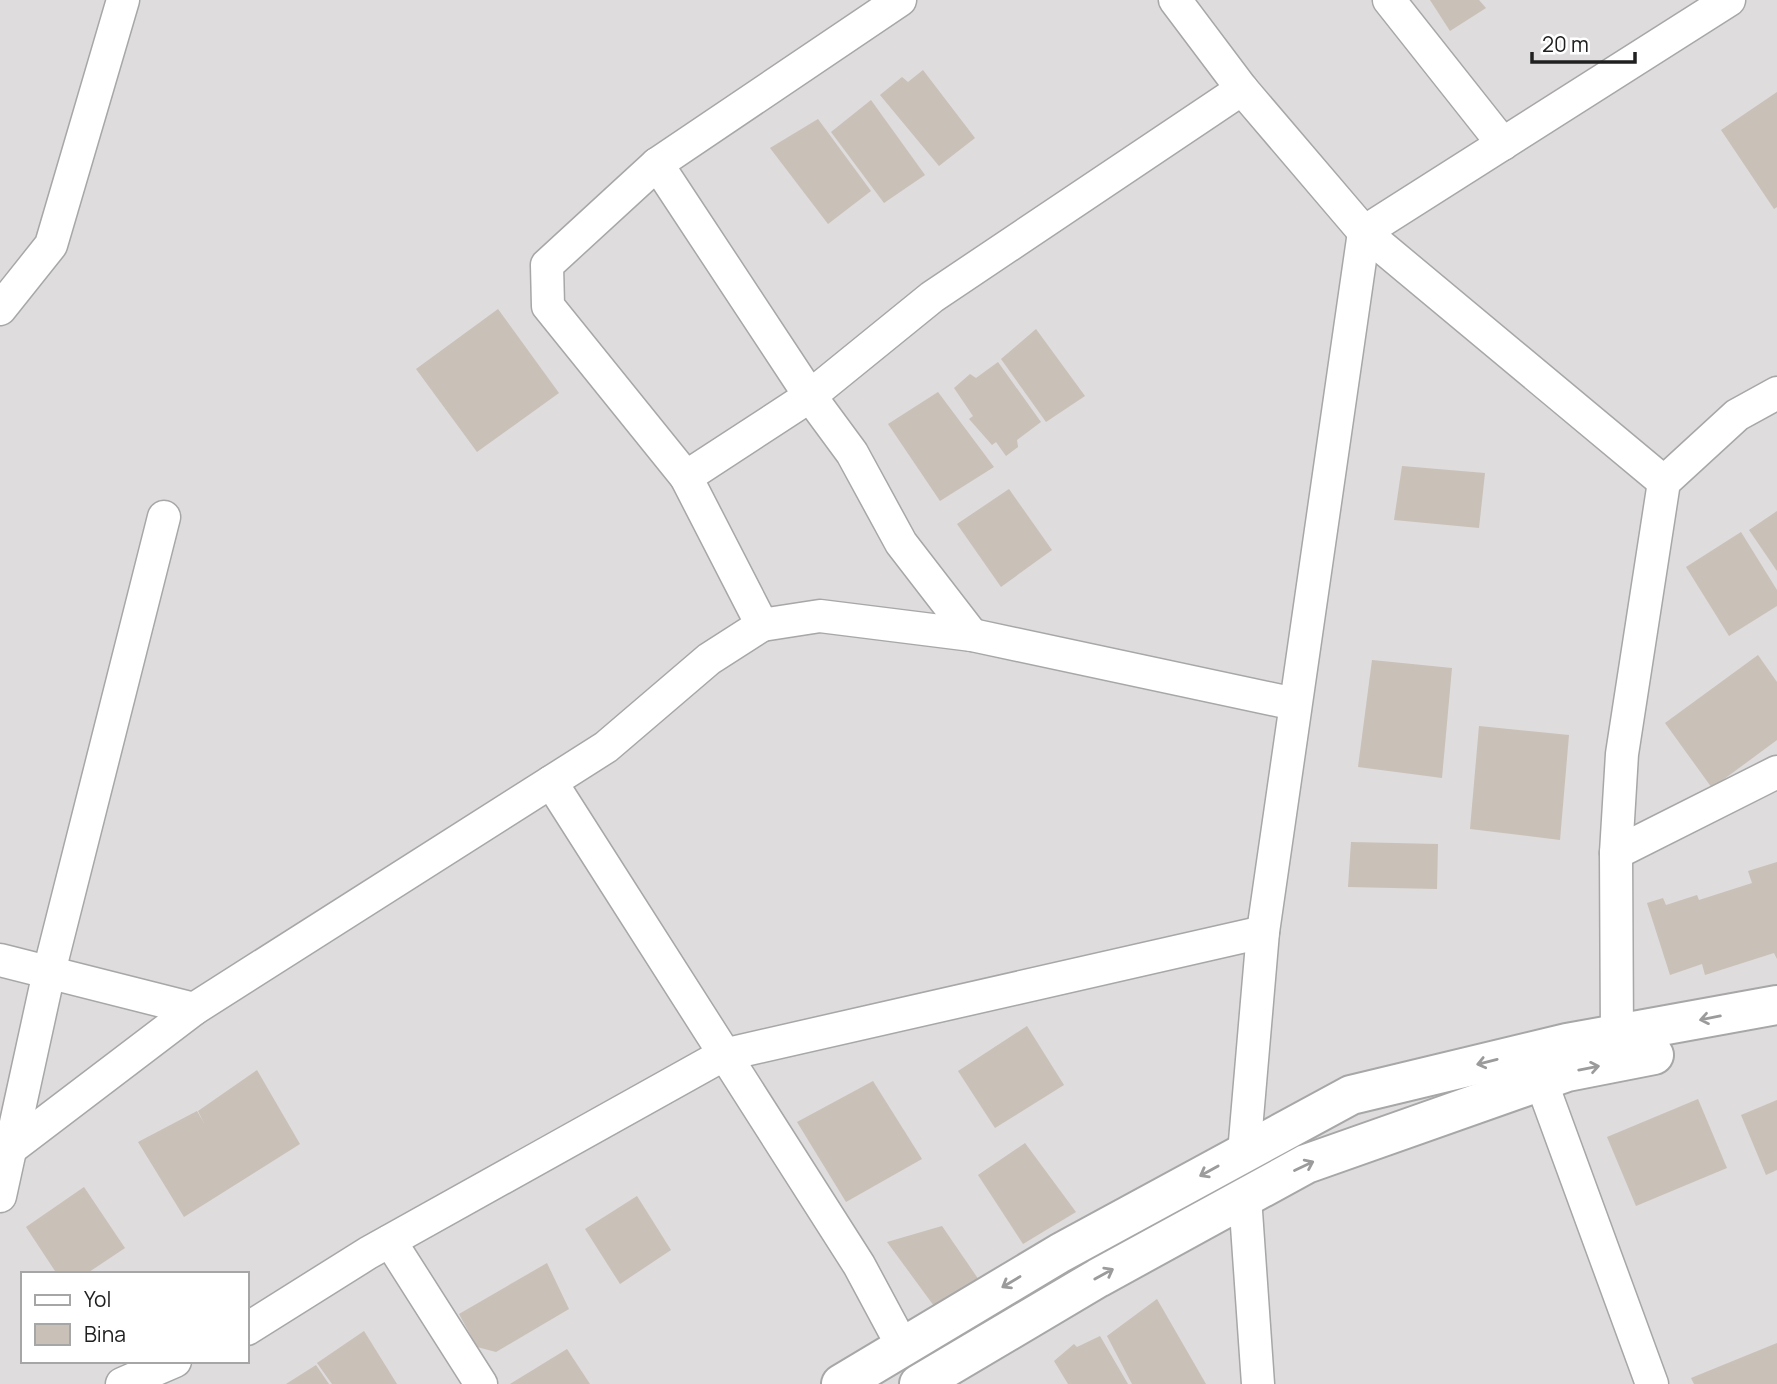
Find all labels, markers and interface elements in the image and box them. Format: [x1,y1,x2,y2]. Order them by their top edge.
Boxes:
scale bar [1532,21,1635,65]
text: 20 m [1542,30,1589,58]
one-way arrow [1699,1011,1722,1025]
one-way arrow [1476,1056,1499,1069]
one-way arrow [1577,1060,1600,1074]
one-way arrow [1293,1159,1315,1172]
one-way arrow [1200,1165,1220,1179]
one-way arrow [1094,1267,1114,1281]
legend [21,1272,248,1363]
one-way arrow [1001,1276,1021,1290]
text: Yol [84,1285,111,1313]
text: Bina [84,1320,126,1348]

